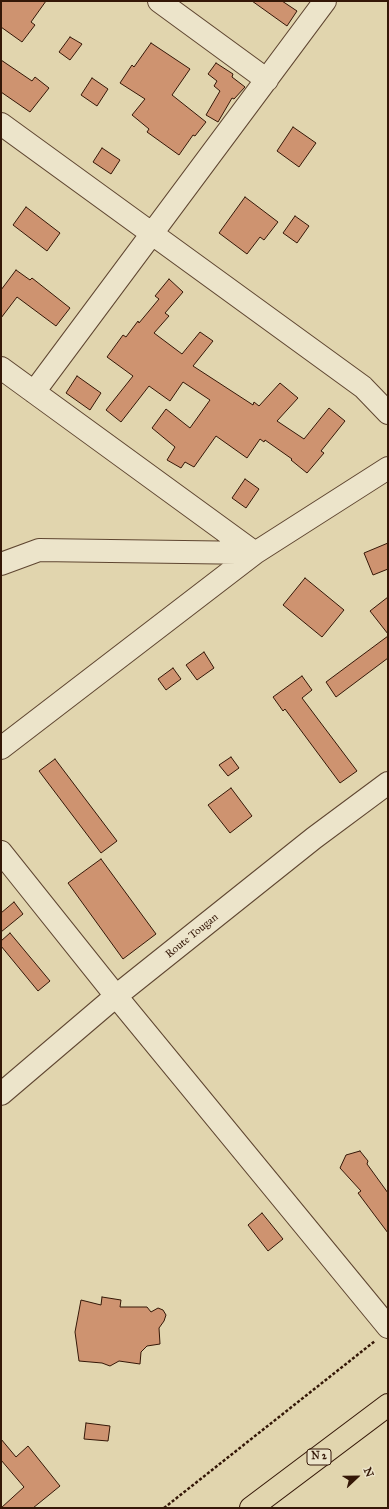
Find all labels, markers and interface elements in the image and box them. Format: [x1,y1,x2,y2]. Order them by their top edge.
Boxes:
street label: Route Tougan [163,911,221,961]
road number: N 2 [307,1449,331,1465]
north arrow [337,1457,377,1497]
text: N [361,1466,376,1479]

